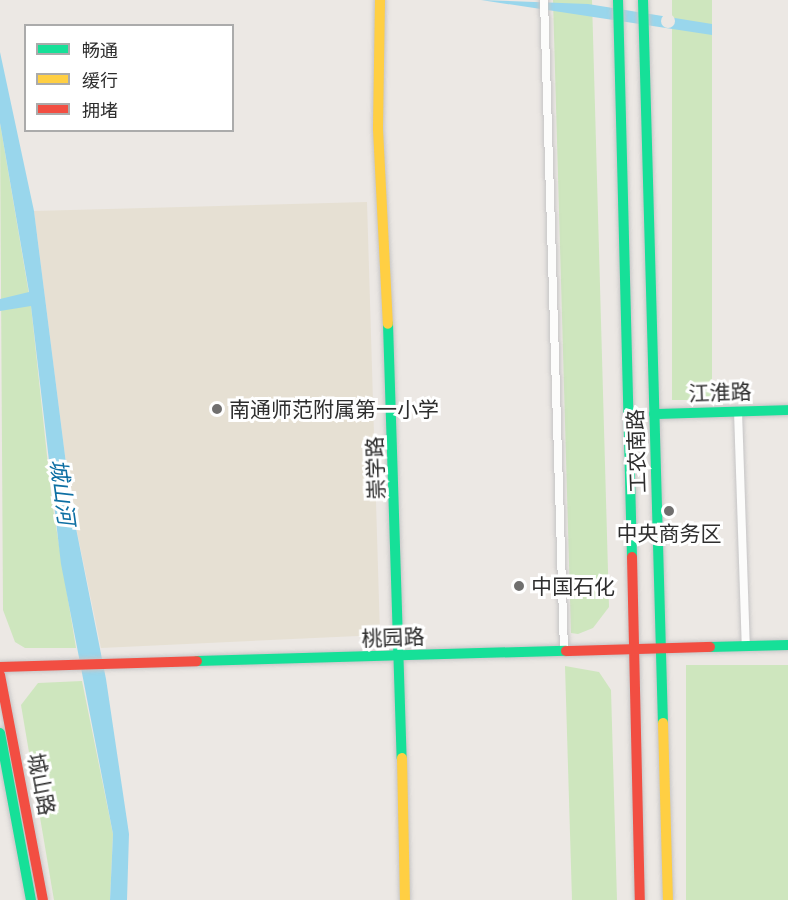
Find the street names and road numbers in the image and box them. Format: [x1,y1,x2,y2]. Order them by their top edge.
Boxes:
street label: 江淮路 [688,378,752,406]
street label: 工农南路 [622,409,650,493]
street label: 崇学路 [361,436,389,500]
street label: 桃园路 [361,623,425,651]
street label: 城山路 [24,751,60,817]

